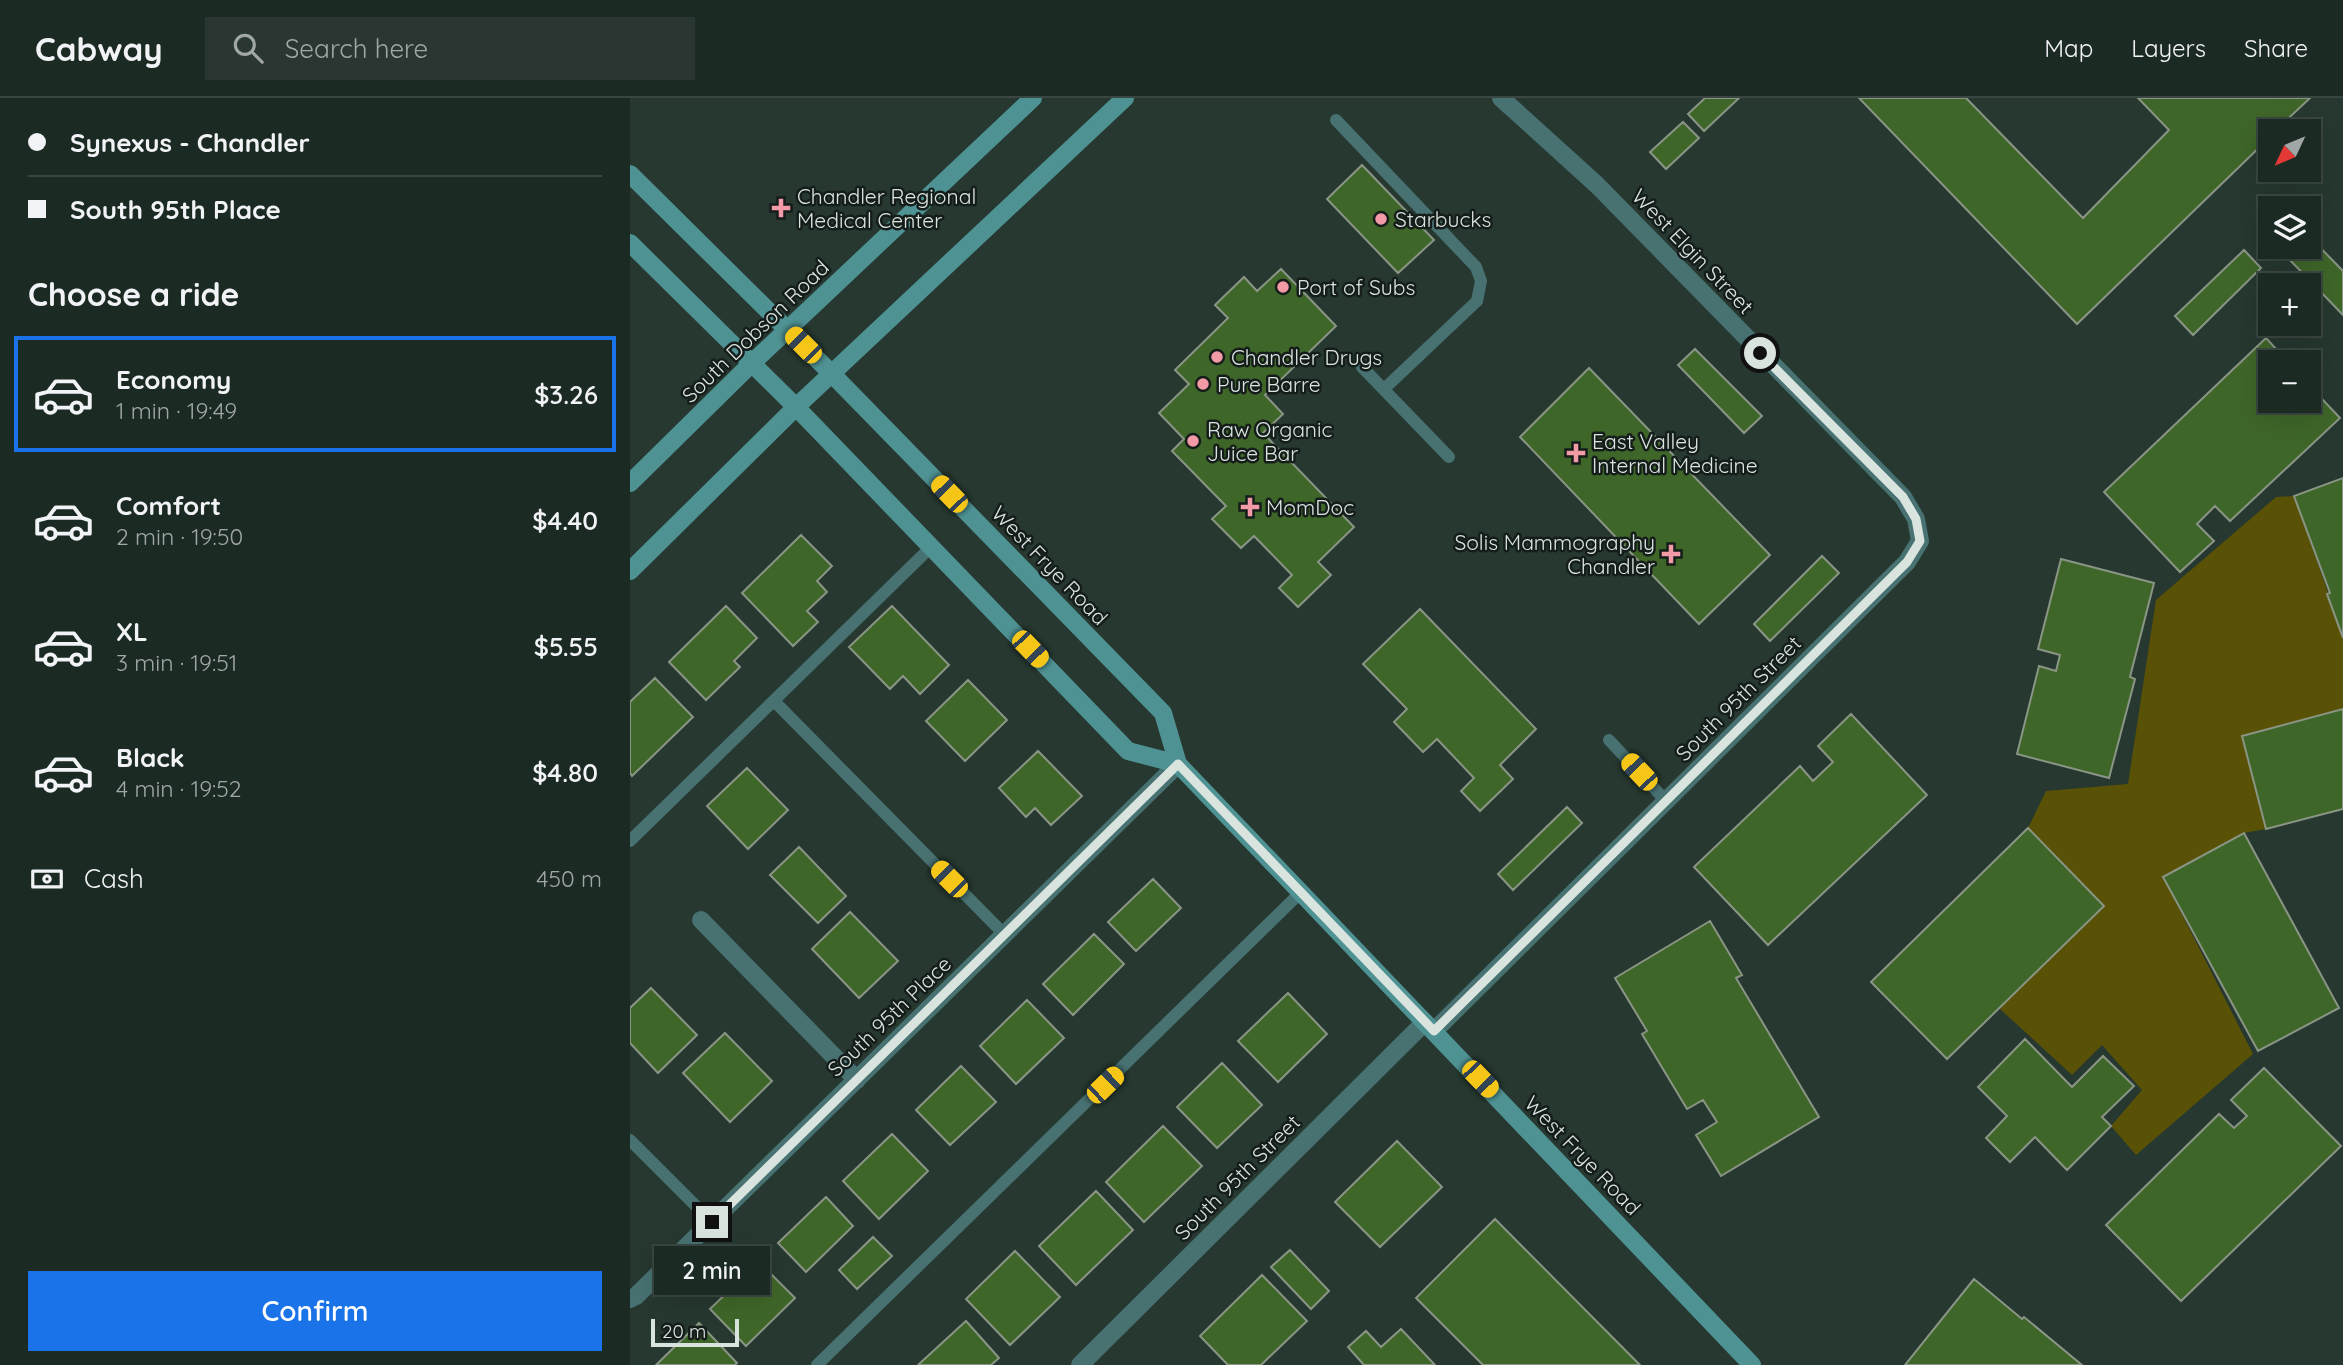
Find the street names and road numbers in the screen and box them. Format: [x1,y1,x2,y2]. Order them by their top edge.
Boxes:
street label: West Elgin Street [1627,183,1759,319]
street label: South Dobson Road [676,254,834,408]
street label: West Frye Road [987,500,1113,630]
street label: South 95th Street [1670,630,1806,766]
street label: South 95th Place [822,950,956,1082]
street label: West Frye Road [1520,1090,1646,1220]
street label: South 95th Street [1169,1109,1305,1245]

